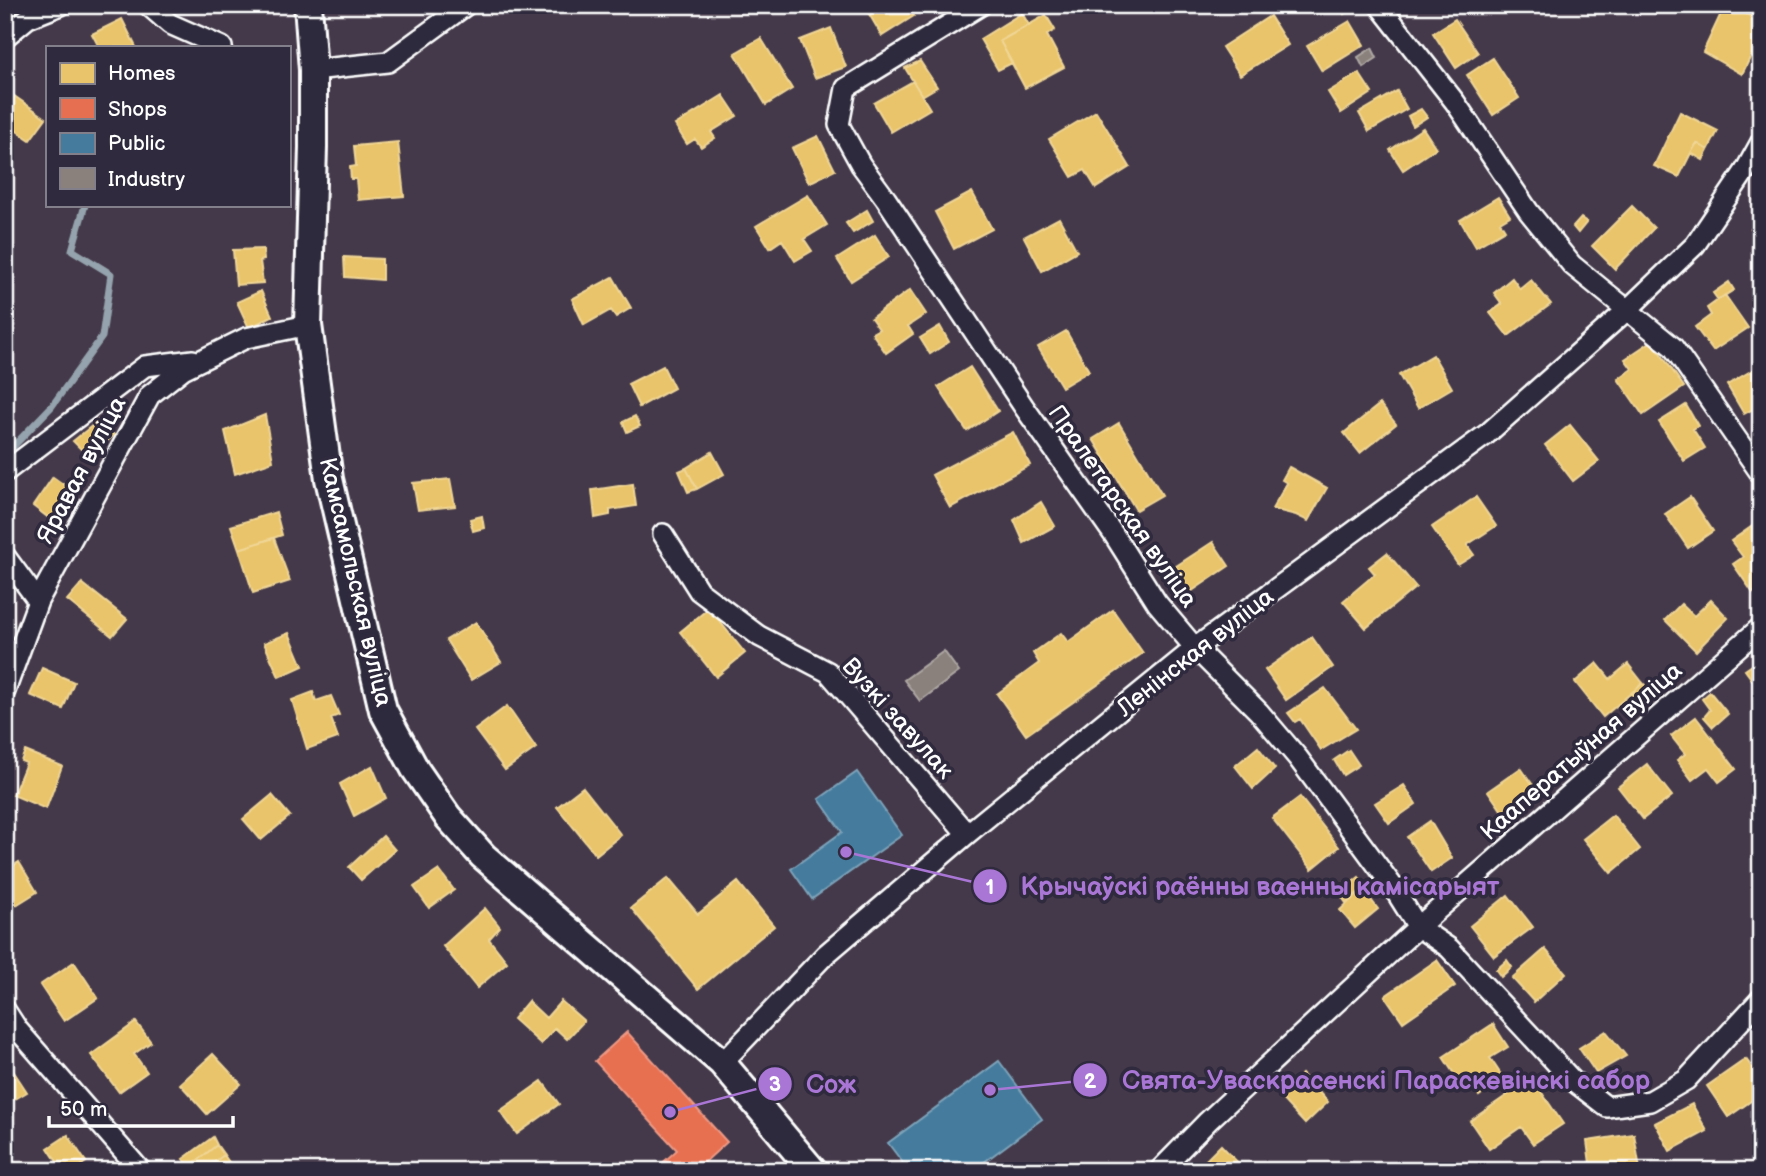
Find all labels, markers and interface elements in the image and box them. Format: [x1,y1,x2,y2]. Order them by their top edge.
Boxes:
legend [46,46,290,206]
text: Homes [108,61,176,86]
text: Shops [108,97,167,122]
text: Public [108,131,166,156]
text: Industry [108,167,186,192]
street label: Яравая вуліца [30,392,132,549]
street label: Пралетарская вуліца [1042,399,1203,613]
street label: Камсамольская вуліца [313,455,398,709]
street label: Ленінская вуліца [1110,582,1280,723]
street label: Вузкі завулак [836,652,960,785]
street label: Кааператыўная вуліца [1475,656,1688,847]
callout: Крычаўскі раённы ваенны камісарыят [972,863,1514,910]
text: Крычаўскі раённы ваенны камісарыят [1021,872,1500,903]
text: 1 [986,875,994,900]
callout: Свята-Уваскрасенскі Параскевінскі сабор [1072,1057,1664,1104]
callout: Сож [757,1060,870,1107]
text: Свята-Уваскрасенскі Параскевінскі сабор [1122,1066,1651,1097]
text: 2 [1084,1069,1097,1094]
text: Сож [806,1070,857,1101]
text: 3 [769,1072,781,1097]
scale bar [49,1085,233,1129]
text: 50 m [60,1097,107,1122]

